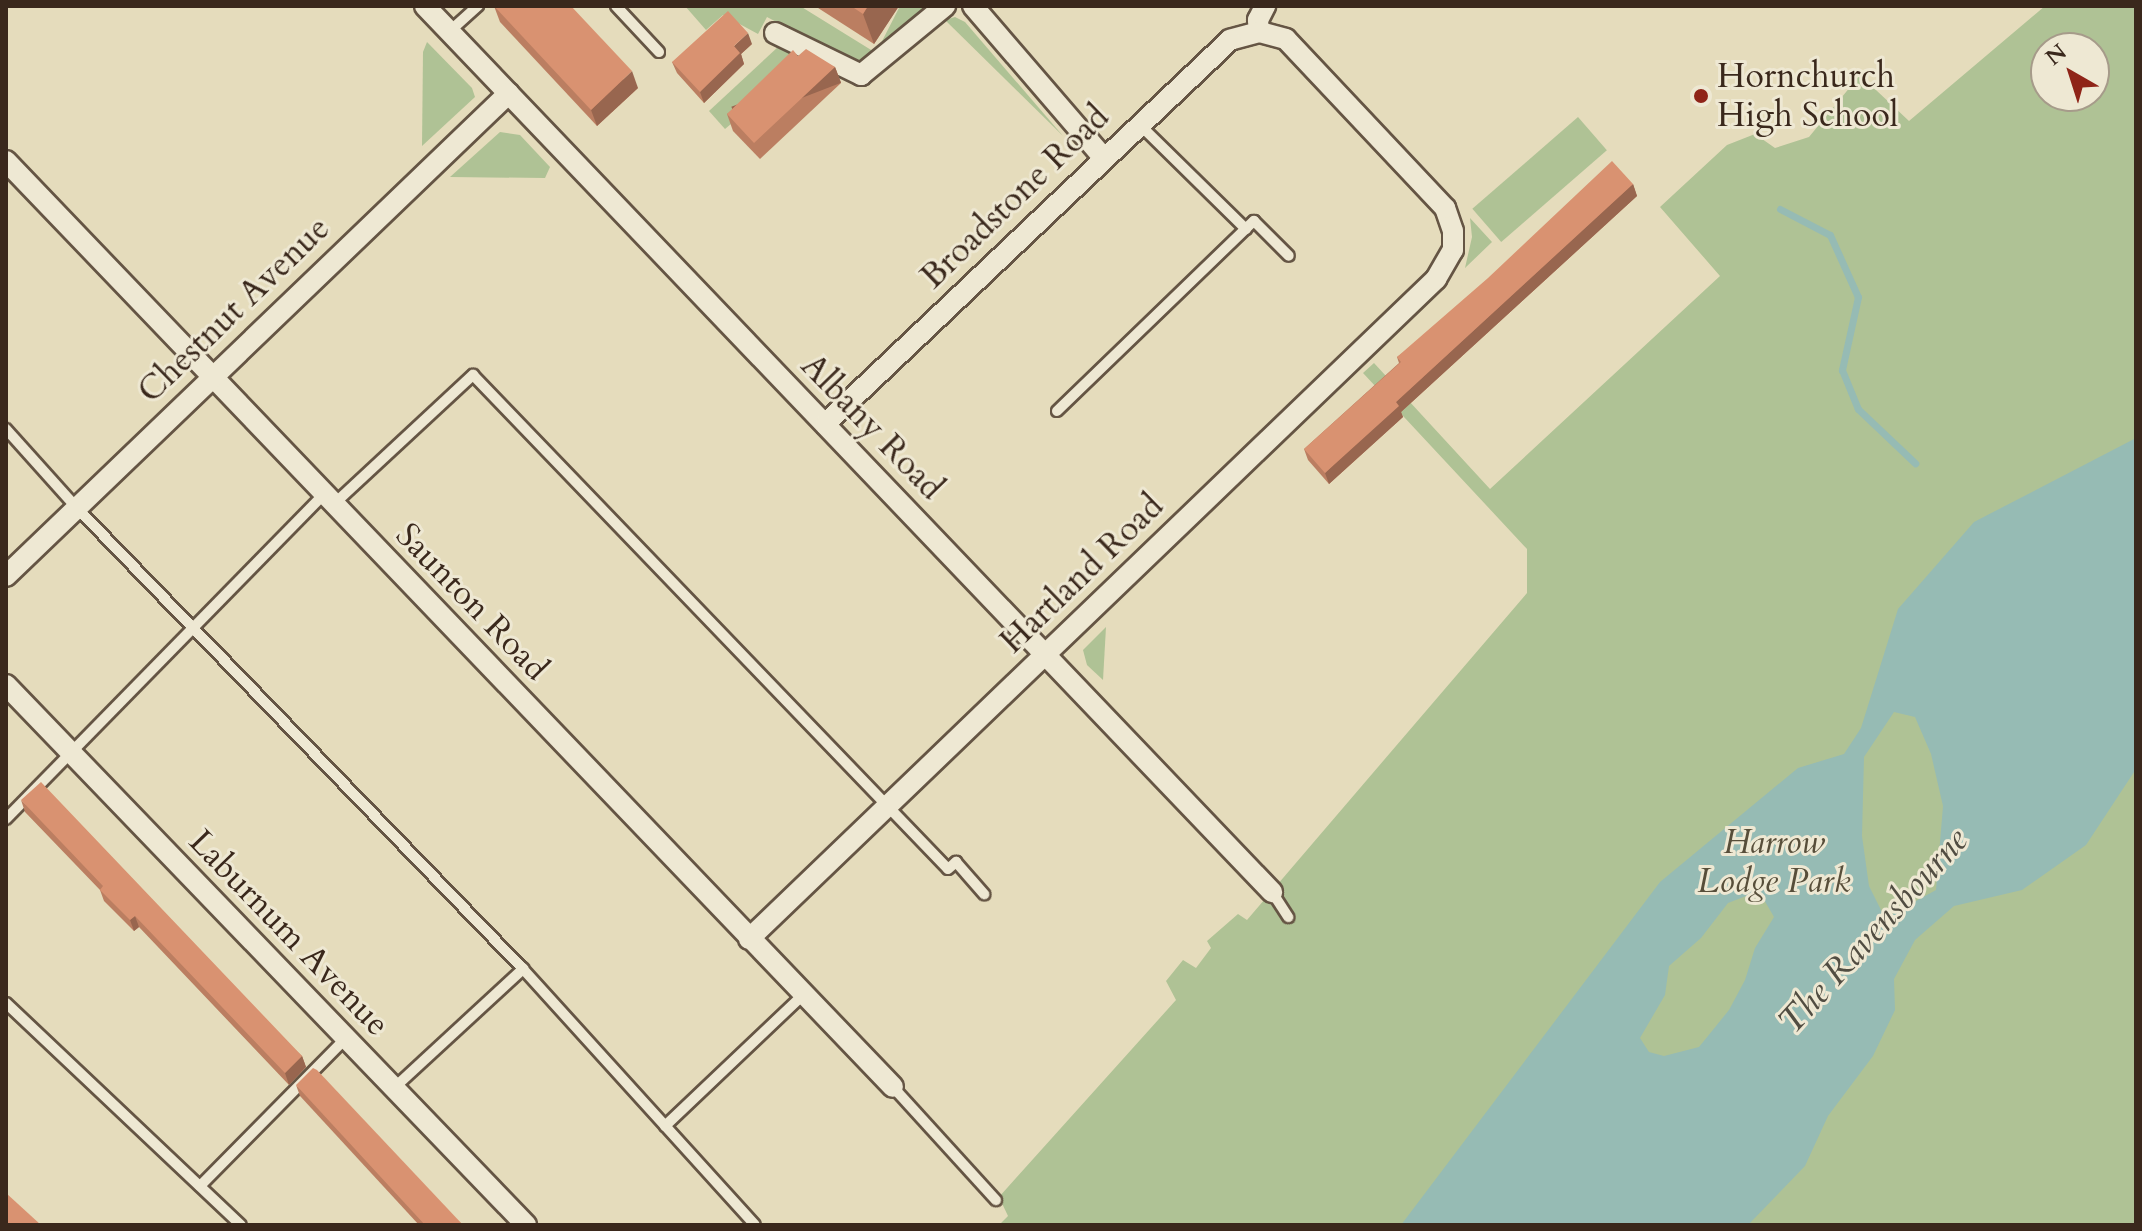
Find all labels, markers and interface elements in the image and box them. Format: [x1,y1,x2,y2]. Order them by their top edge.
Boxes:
north arrow [2030,32,2110,112]
text: N [2039,37,2073,73]
place label: Hornchurch High School [1717,56,1898,136]
marker: Hornchurch High School [1692,87,1710,105]
street label: Broadstone Road [912,97,1118,297]
street label: Chestnut Avenue [130,208,338,412]
street label: Albany Road [792,346,952,508]
street label: Hartland Road [992,486,1172,662]
street label: Saunton Road [387,515,557,689]
water label: The Ravensbourne [1769,819,1977,1043]
street label: Laburnum Avenue [180,821,398,1045]
park label: Harrow Lodge Park [1697,822,1851,902]

